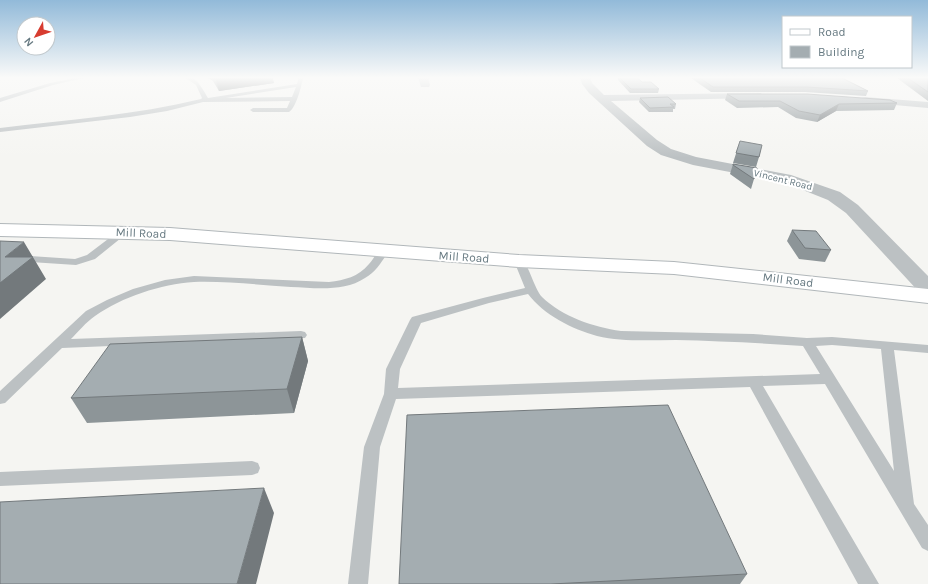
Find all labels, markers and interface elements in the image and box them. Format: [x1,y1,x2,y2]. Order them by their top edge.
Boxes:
north arrow [16,16,56,56]
legend [782,16,912,68]
text: Road [818,25,846,39]
text: N [21,35,36,49]
text: Building [818,45,865,59]
street label: Vincent Road [752,167,814,193]
street label: Mill Road [115,225,167,241]
street label: Mill Road [438,248,490,266]
street label: Mill Road [762,270,814,290]

